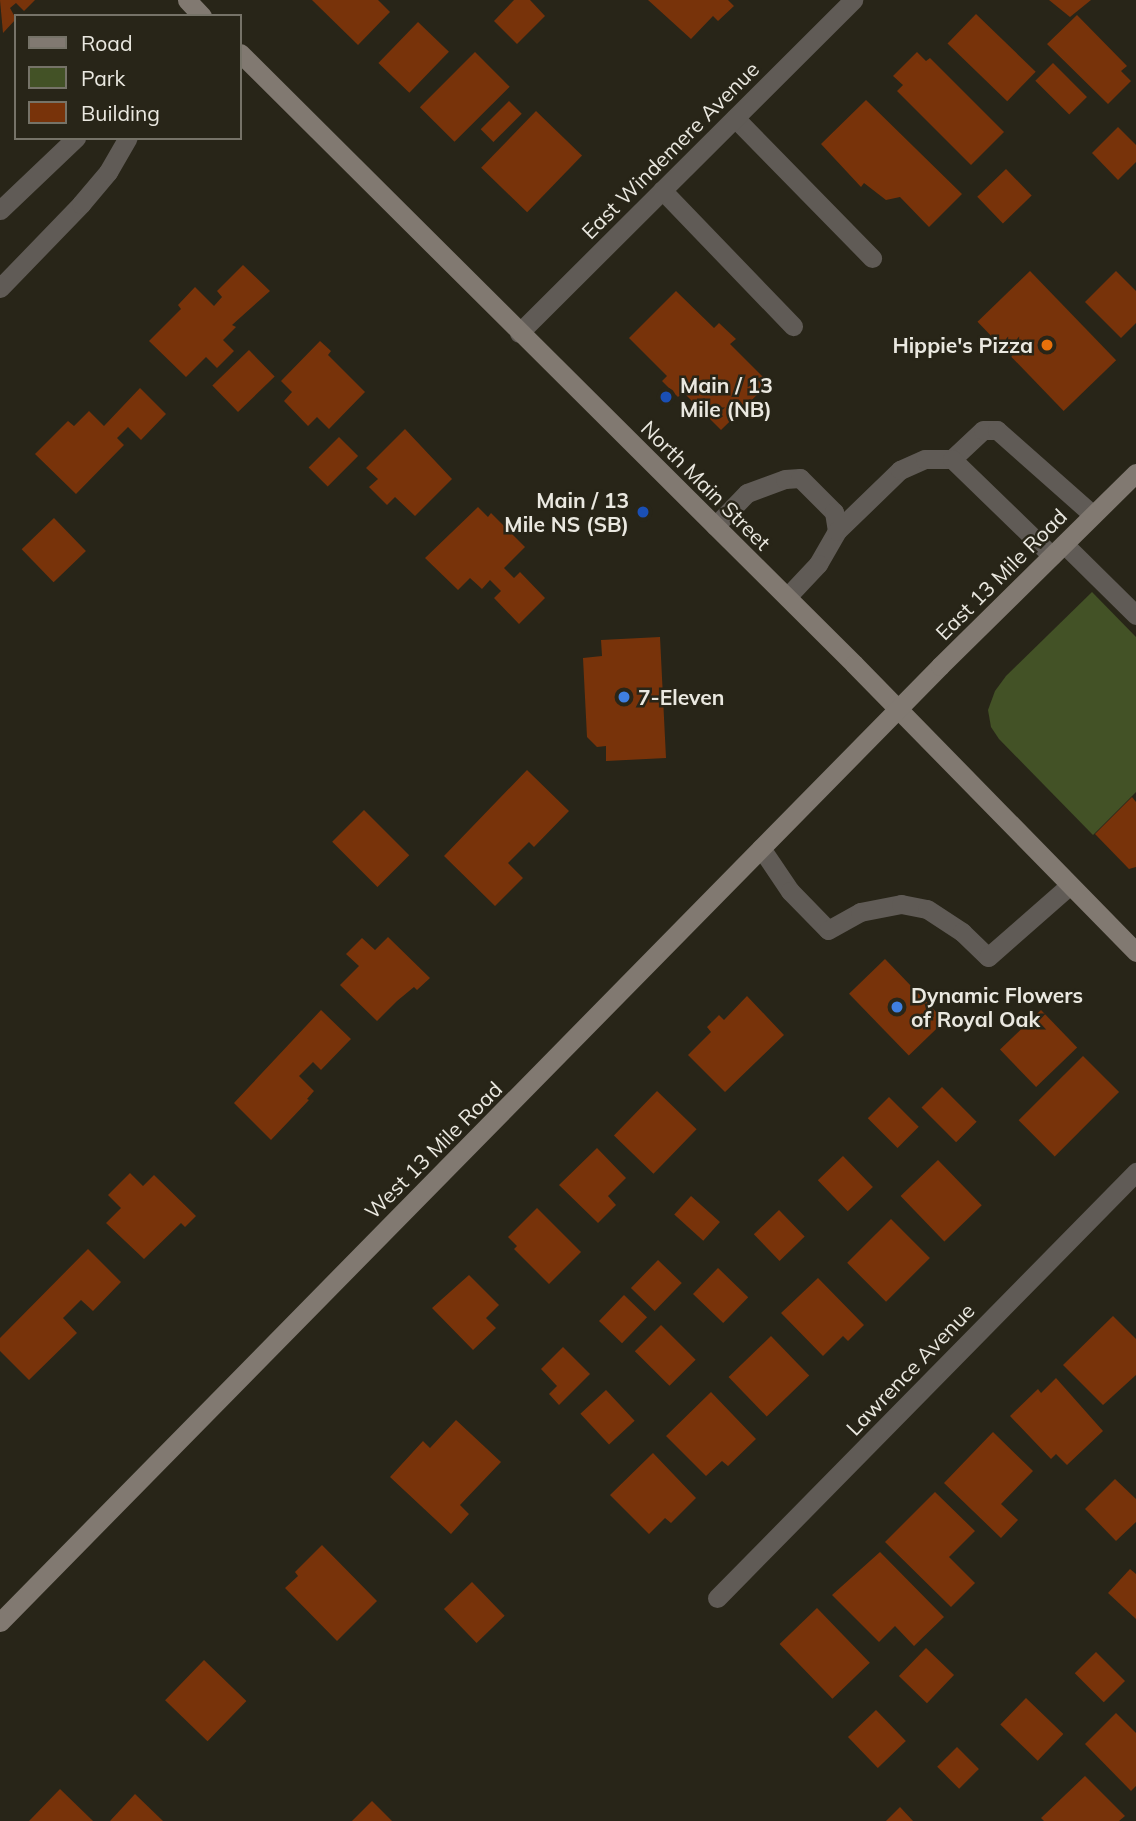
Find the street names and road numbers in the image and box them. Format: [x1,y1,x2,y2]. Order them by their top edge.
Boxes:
street label: East Windemere Avenue [576,56,764,244]
street label: North Main Street [636,415,776,555]
street label: East 13 Mile Road [930,503,1072,645]
street label: West 13 Mile Road [359,1076,507,1224]
street label: Lawrence Avenue [841,1298,979,1440]

